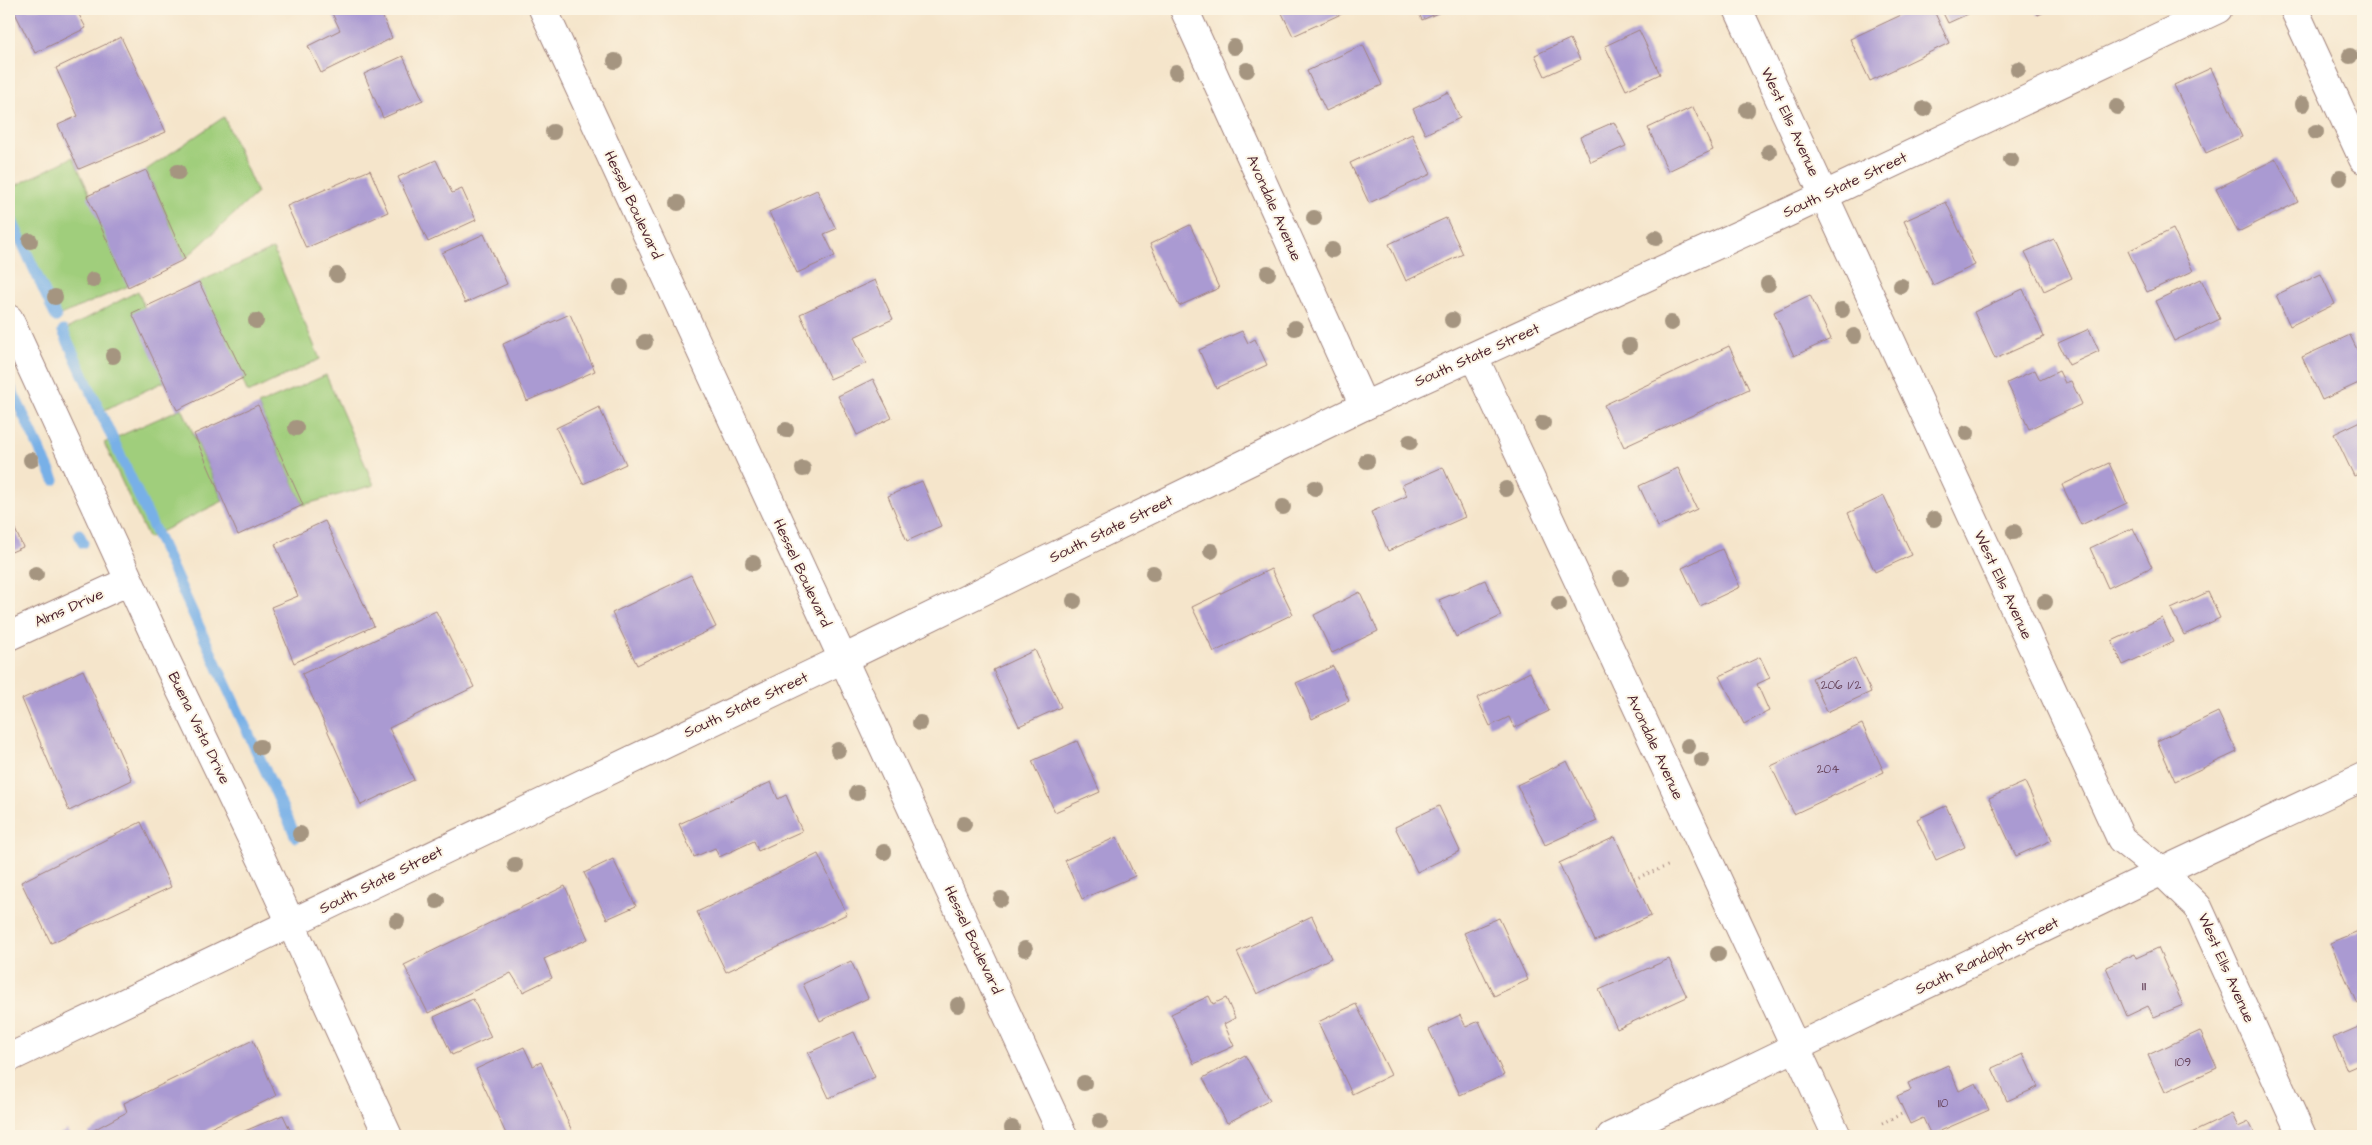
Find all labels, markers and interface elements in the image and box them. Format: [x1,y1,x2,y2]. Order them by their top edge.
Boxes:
street label: West Ells Avenue [1756,64,1824,180]
street label: Hessel Boulevard [599,147,667,263]
street label: South State Street [1779,147,1911,223]
street label: Avondale Avenue [1241,152,1307,264]
street label: South State Street [1411,318,1543,392]
street label: South State Street [1046,490,1176,568]
street label: Hessel Boulevard [768,515,836,631]
street label: West Ells Avenue [1969,527,2037,643]
street label: Alms Drive [31,583,107,633]
street label: South State Street [680,667,812,743]
street label: Buena Vista Drive [163,668,235,788]
house number: 206 1/2 [1821,677,1861,694]
street label: Avondale Avenue [1621,691,1689,803]
house number: 204 [1817,761,1839,778]
street label: South State Street [316,841,446,919]
street label: Hessel Boulevard [939,882,1007,998]
street label: West Ells Avenue [2192,910,2260,1026]
street label: South Randolph Street [1912,912,2062,1000]
house number: 111 [2142,978,2147,995]
house number: 109 [2175,1054,2191,1071]
house number: 110 [1938,1095,1949,1112]

